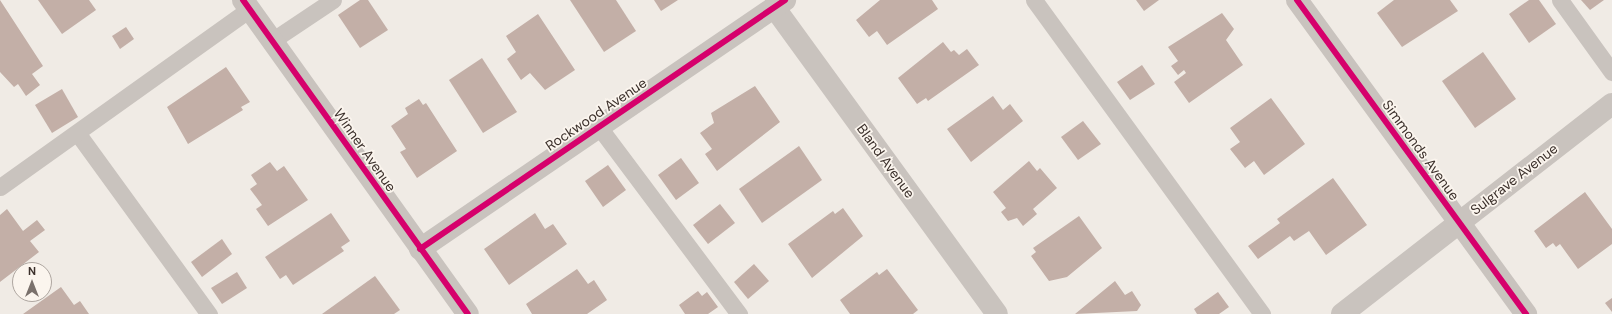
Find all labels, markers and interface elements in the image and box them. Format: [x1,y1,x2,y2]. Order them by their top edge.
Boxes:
street label: Rockwood Avenue [542,74,650,154]
street label: Simmonds Avenue [1379,97,1463,203]
street label: Winner Avenue [330,105,400,195]
street label: Bland Avenue [854,121,918,201]
street label: Sulgrave Avenue [1467,140,1561,218]
north arrow [12,262,52,302]
text: N [28,264,36,278]

